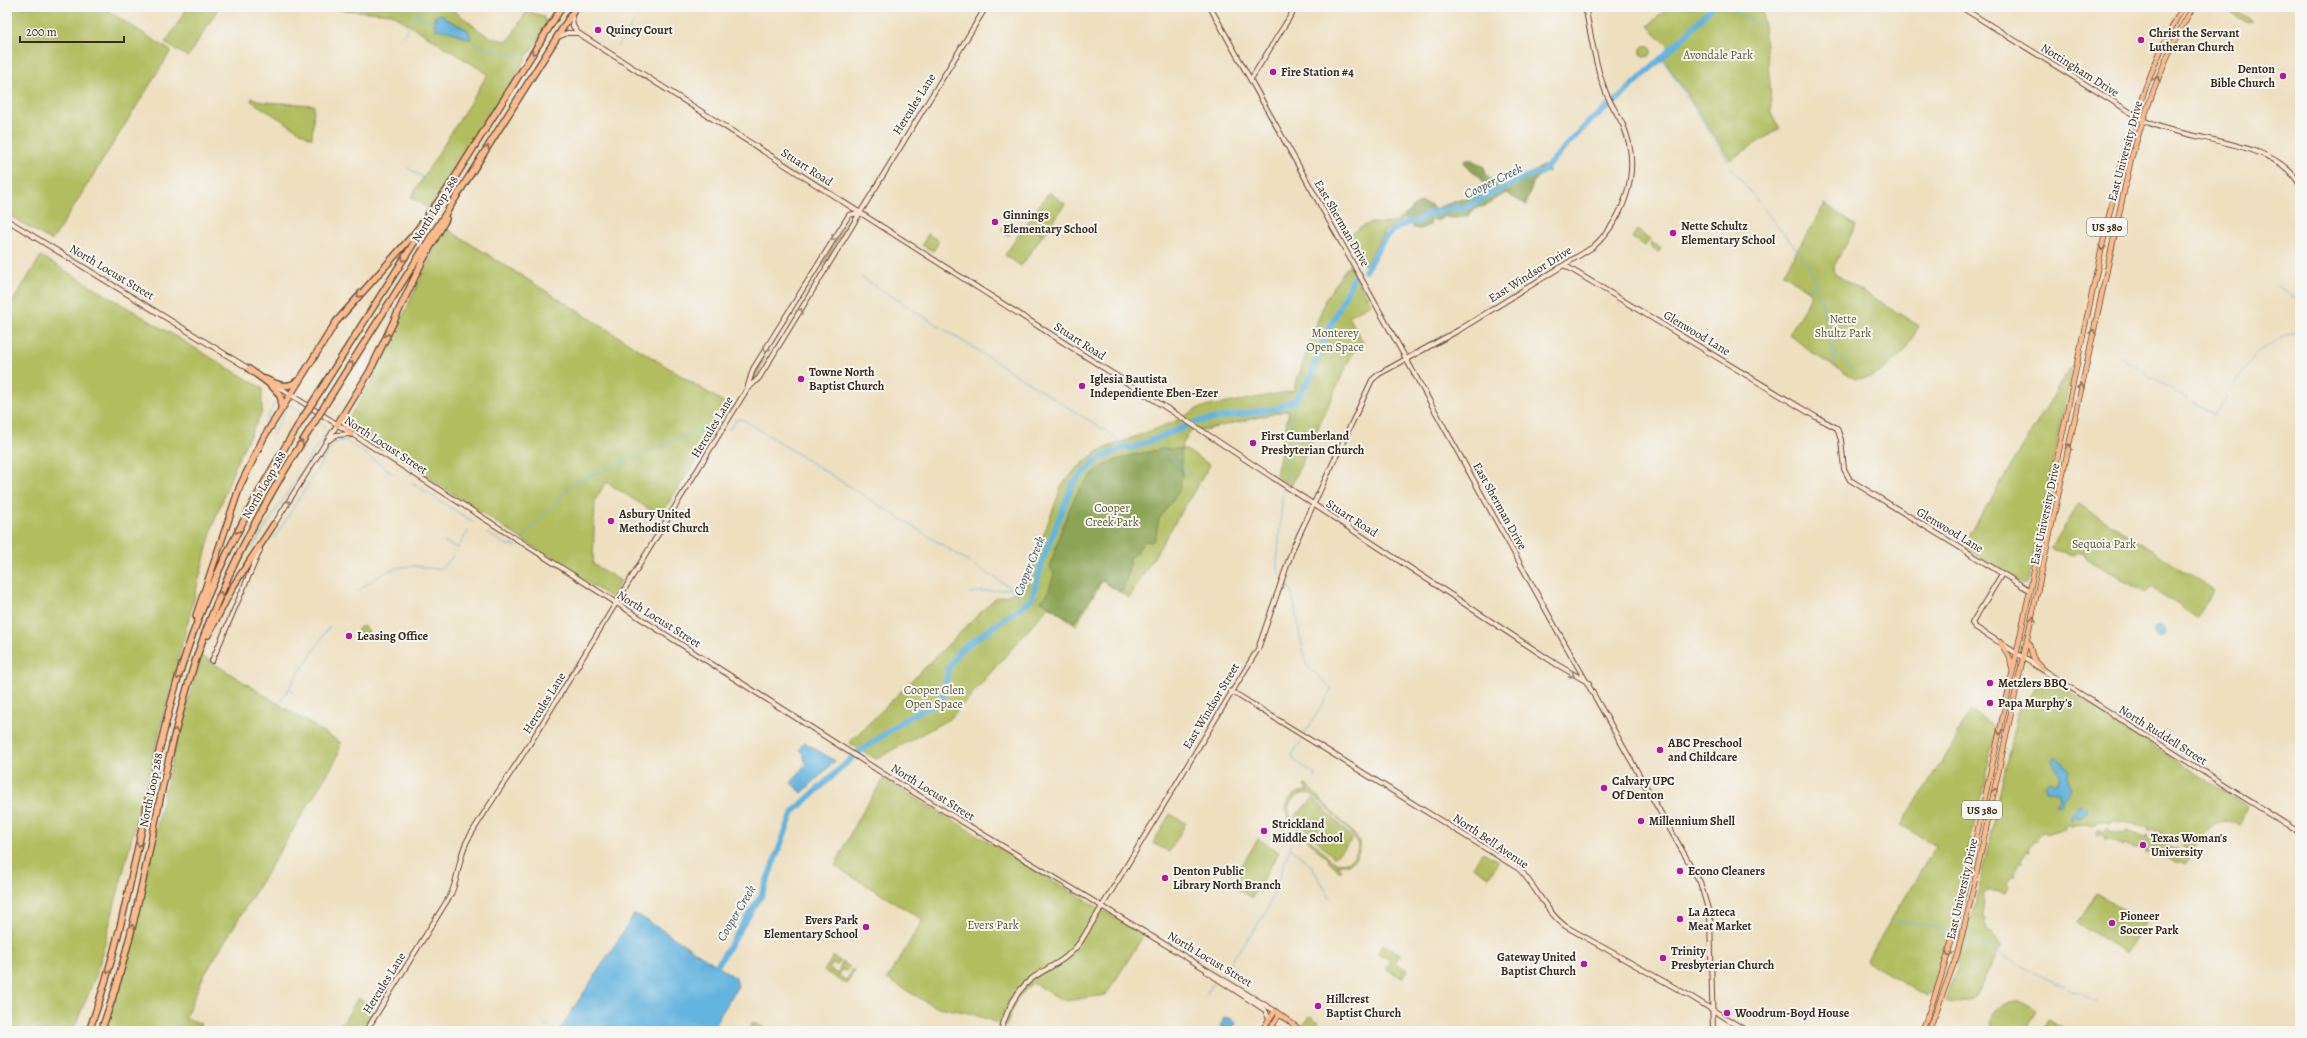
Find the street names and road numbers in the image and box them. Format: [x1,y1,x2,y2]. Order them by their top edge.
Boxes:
street label: Nottingham Drive [2038,39,2122,101]
street label: Hercules Lane [889,70,939,138]
street label: East University Drive [2104,99,2146,203]
street label: Stuart Road [778,144,836,190]
street label: North Loop 288 [408,172,462,245]
street label: East Sherman Drive [1311,177,1373,269]
road number: US 380 [2087,218,2127,236]
street label: North Locust Street [67,240,157,304]
street label: East Windsor Drive [1485,242,1575,306]
street label: Glenwood Lane [1661,307,1733,359]
street label: Stuart Road [1051,318,1109,364]
street label: Hercules Lane [687,393,737,461]
street label: North Locust Street [341,412,431,478]
street label: North Loop 288 [238,448,290,522]
street label: East Sherman Drive [1469,459,1531,553]
street label: East University Drive [2026,462,2064,566]
street label: Stuart Road [1323,495,1381,541]
street label: Glenwood Lane [1914,504,1986,556]
street label: North Locust Street [614,587,704,651]
street label: East Windsor Street [1179,660,1243,752]
street label: Hercules Lane [519,669,569,737]
street label: North Ruddell Street [2116,701,2210,769]
street label: North Loop 288 [135,751,167,829]
street label: North Locust Street [888,760,978,824]
road number: US 380 [1962,801,2002,819]
street label: North Bell Avenue [1450,810,1532,872]
street label: East University Drive [1943,837,1981,941]
street label: North Locust Street [1165,927,1255,991]
street label: Hercules Lane [359,949,409,1017]

